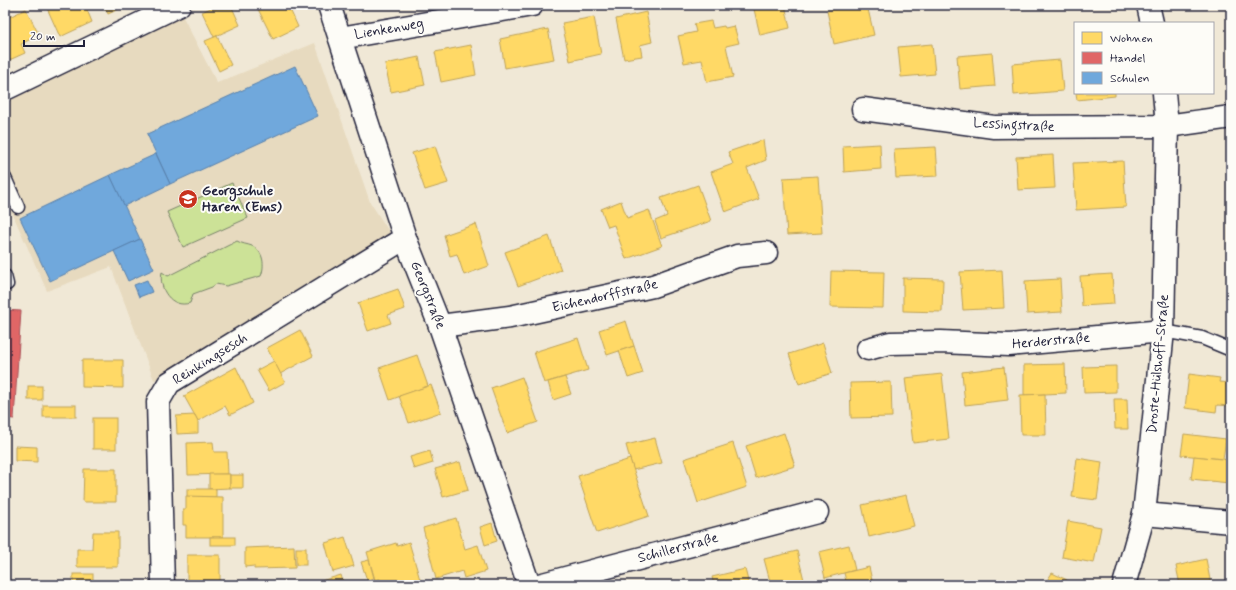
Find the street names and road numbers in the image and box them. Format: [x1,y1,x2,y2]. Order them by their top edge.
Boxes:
street label: Lienkenweg [353,14,425,45]
street label: Lessingstraße [973,114,1055,138]
street label: Georgstraße [405,258,450,332]
street label: Eichendorffstraße [550,275,660,317]
street label: Droste-Hülshoff-Straße [1143,293,1173,435]
street label: Reinkingsesch [169,329,251,389]
street label: Herderstraße [1011,329,1091,353]
street label: Schillerstraße [636,529,720,567]

